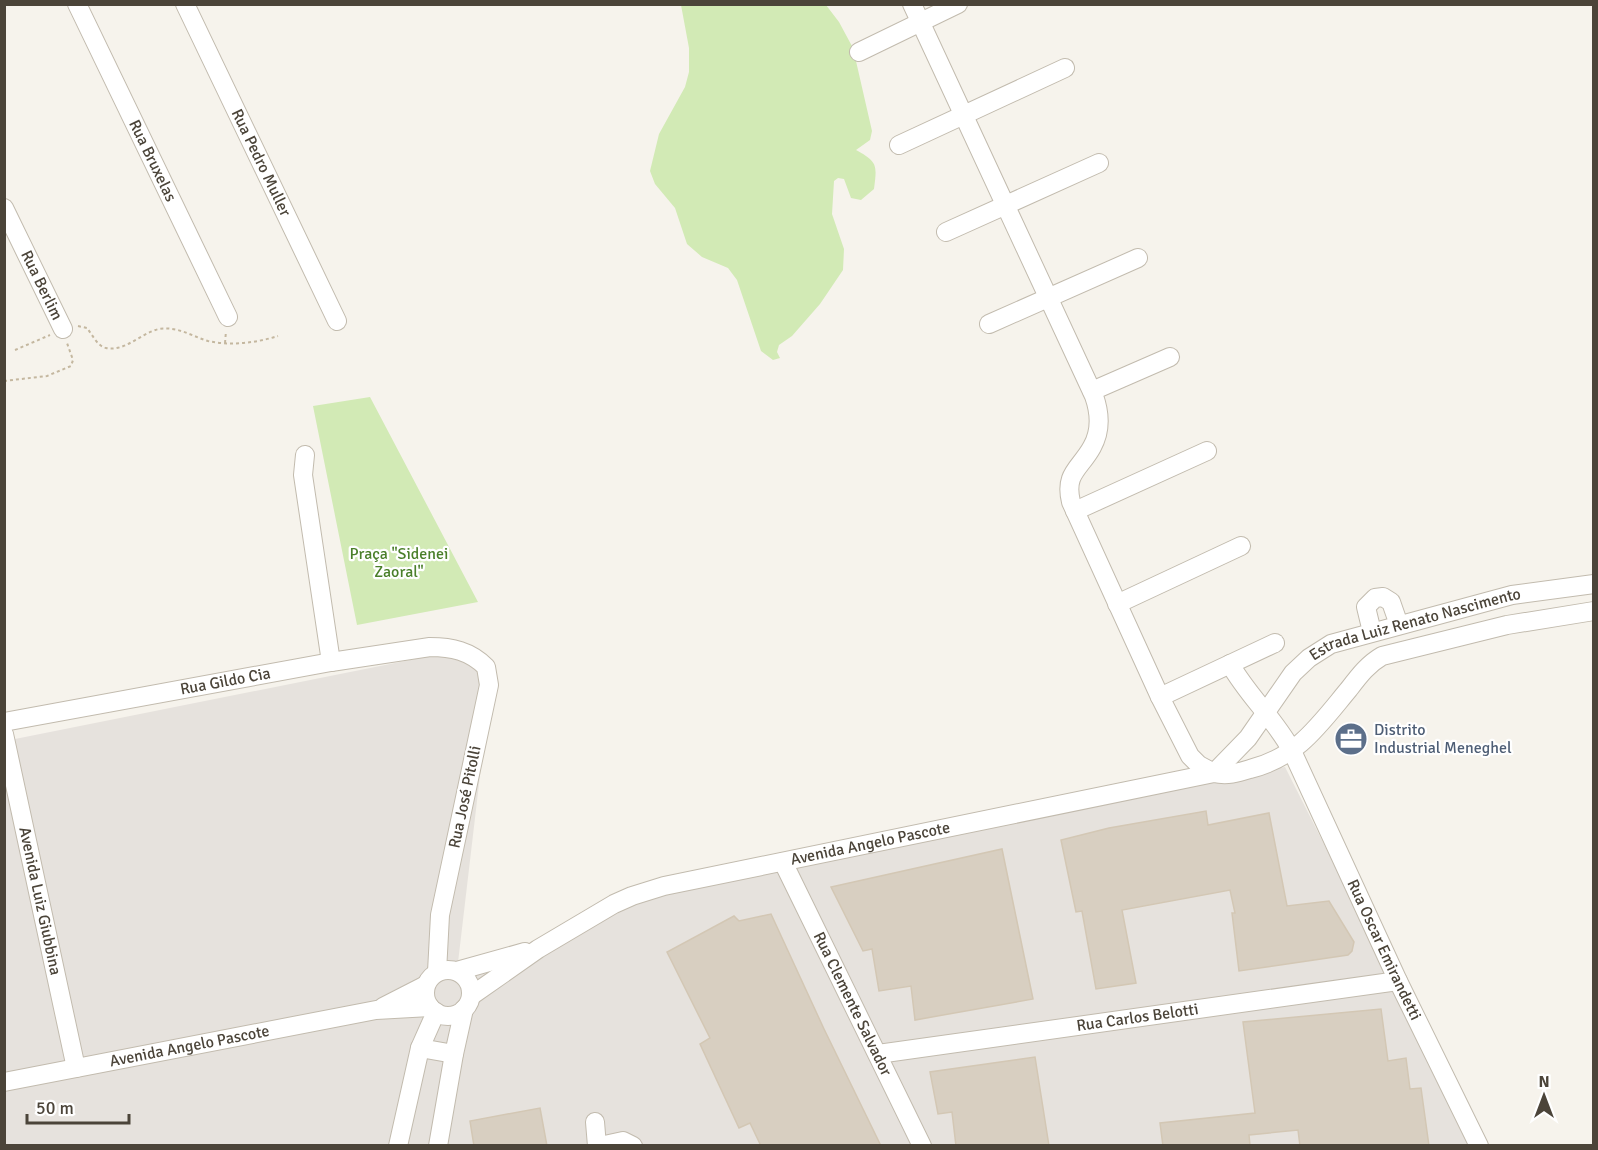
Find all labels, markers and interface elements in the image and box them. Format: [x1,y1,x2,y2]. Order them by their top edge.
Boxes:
street label: Rua Pedro Muller [227,106,295,220]
street label: Rua Bruxelas [124,116,181,205]
street label: Rua Berlim [16,247,67,323]
park label: Praça "Sidenei Zaoral" [350,544,448,582]
street label: Estrada Luiz Renato Nascimento [1305,584,1522,665]
street label: Rua Gildo Cia [179,663,272,699]
place label: Distrito Industrial Meneghel [1374,720,1512,758]
office icon: Distrito Industrial Meneghel [1333,721,1369,757]
street label: Rua José Pitolli [444,744,486,850]
street label: Avenida Angelo Pascote [789,817,952,870]
street label: Avenida Luiz Giubbina [14,825,66,977]
street label: Rua Oscar Emirandetti [1343,876,1426,1024]
street label: Rua Clemente Salvador [809,929,896,1079]
street label: Rua Carlos Belotti [1075,999,1200,1036]
street label: Avenida Angelo Pascote [108,1021,271,1071]
north arrow [1514,1066,1574,1126]
text: N [1538,1072,1550,1092]
scale bar [27,1087,129,1125]
text: 50 m [36,1097,74,1119]

